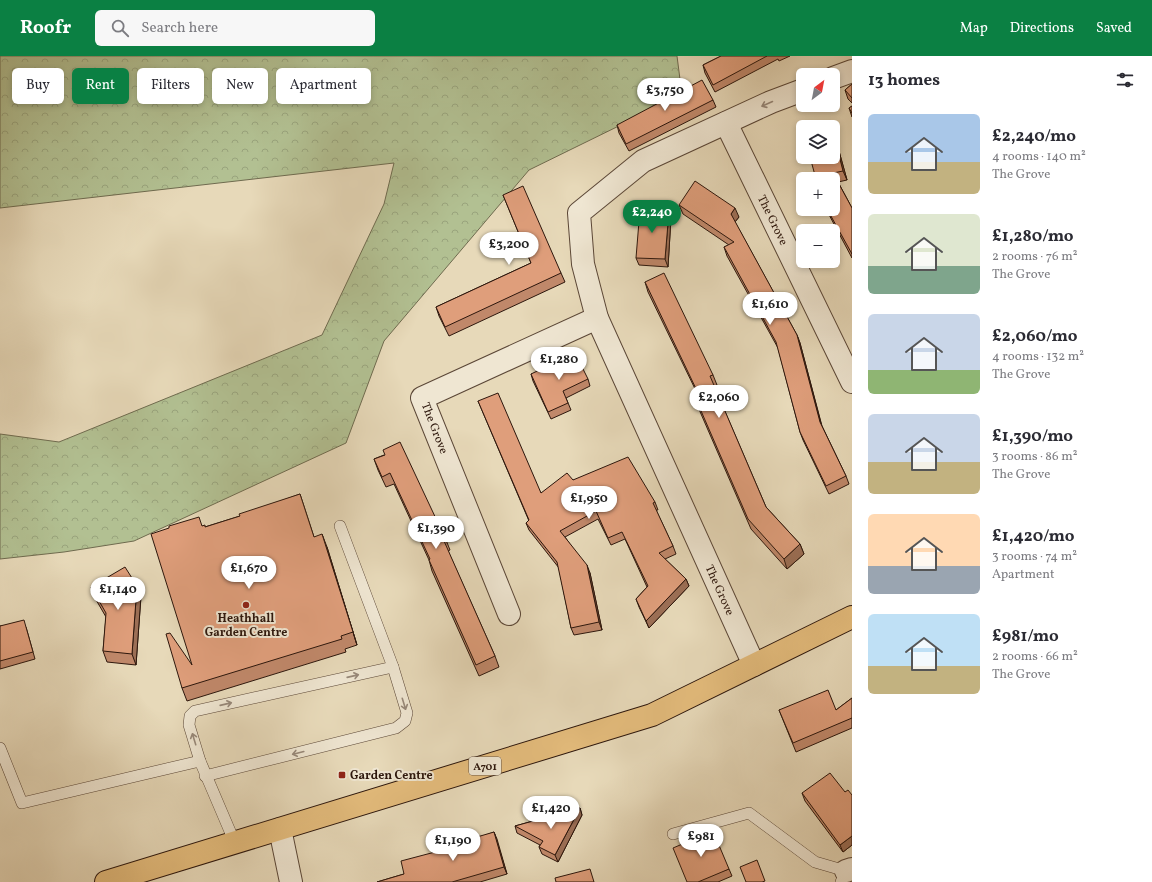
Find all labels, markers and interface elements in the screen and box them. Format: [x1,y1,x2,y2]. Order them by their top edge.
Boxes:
search box [95,10,375,46]
text: Roofr [20,15,71,41]
icon: search [109,17,131,39]
text: Search here [141,18,218,39]
text: Map [960,19,988,38]
text: Directions [1010,19,1074,38]
text: Saved [1096,19,1132,38]
chip: Buy [12,68,64,104]
chip: Rent [72,68,129,104]
chip: Filters [137,68,204,104]
chip: New [212,68,268,104]
chip: Apartment [276,68,371,104]
north arrow [796,68,840,112]
map controls [796,68,840,268]
text: 13 homes [868,69,940,92]
icon: filters [1114,69,1136,91]
pin: £3,750 [632,78,698,112]
text: £3,750 [646,82,684,100]
one-way arrow [761,101,773,108]
button: layers [796,120,840,164]
text: £2,240/mo [992,125,1076,148]
icon: home [900,130,948,178]
text: 4 rooms · 140 m² [992,148,1086,166]
text: The Grove [992,166,1051,184]
button: + [796,172,840,216]
street label: The Grove [753,193,791,248]
pin: £2,240 [619,200,685,234]
text: £2,240 [632,204,672,222]
button: − [796,224,840,268]
text: £1,280/mo [992,225,1074,248]
icon: home [900,230,948,278]
pin: £3,200 [476,232,542,266]
text: £3,200 [489,236,529,254]
text: 2 rooms · 76 m² [992,248,1077,266]
text: The Grove [992,266,1051,284]
pin: £1,610 [737,292,803,326]
text: £1,610 [752,296,788,314]
text: £2,060/mo [992,325,1077,348]
icon: home [900,330,948,378]
pin: £1,280 [526,347,592,381]
text: 4 rooms · 132 m² [992,348,1084,366]
text: £1,280 [540,351,578,369]
text: The Grove [992,366,1051,384]
pin: £2,060 [686,385,752,419]
text: £2,060 [698,389,740,407]
street label: The Grove [417,400,451,457]
text: £1,390/mo [992,425,1073,448]
icon: home [900,430,948,478]
text: 3 rooms · 86 m² [992,448,1077,466]
text: The Grove [992,466,1051,484]
pin: £1,950 [556,486,622,520]
text: £1,950 [570,490,608,508]
pin: £1,390 [403,516,469,550]
text: £1,390 [417,520,455,538]
text: £1,420/mo [992,525,1075,548]
icon: home [900,530,948,578]
text: 3 rooms · 74 m² [992,548,1077,566]
pin: £1,670 [216,556,282,590]
text: £1,670 [230,560,268,578]
street label: The Grove [701,562,737,619]
text: Apartment [992,566,1055,584]
pin: £1,140 [85,577,151,611]
text: £1,140 [99,581,137,599]
marker: Heathhall Garden Centre [241,600,251,610]
place label: Heathhall Garden Centre [205,611,287,641]
text: £981/mo [992,625,1059,648]
icon: home [900,630,948,678]
text: 2 rooms · 66 m² [992,648,1078,666]
text: The Grove [992,666,1051,684]
one-way arrow [346,671,359,679]
one-way arrow [401,697,408,710]
one-way arrow [220,699,233,707]
one-way arrow [189,733,197,745]
one-way arrow [291,749,304,757]
road number: A701 [469,757,501,775]
place label: Garden Centre [350,768,433,784]
marker: Garden Centre [337,770,347,780]
pin: £1,420 [518,796,584,830]
text: £1,420 [531,800,571,818]
pin: £981 [677,824,725,858]
pin: £1,190 [420,828,486,862]
text: £981 [687,828,715,846]
text: £1,190 [434,832,472,850]

